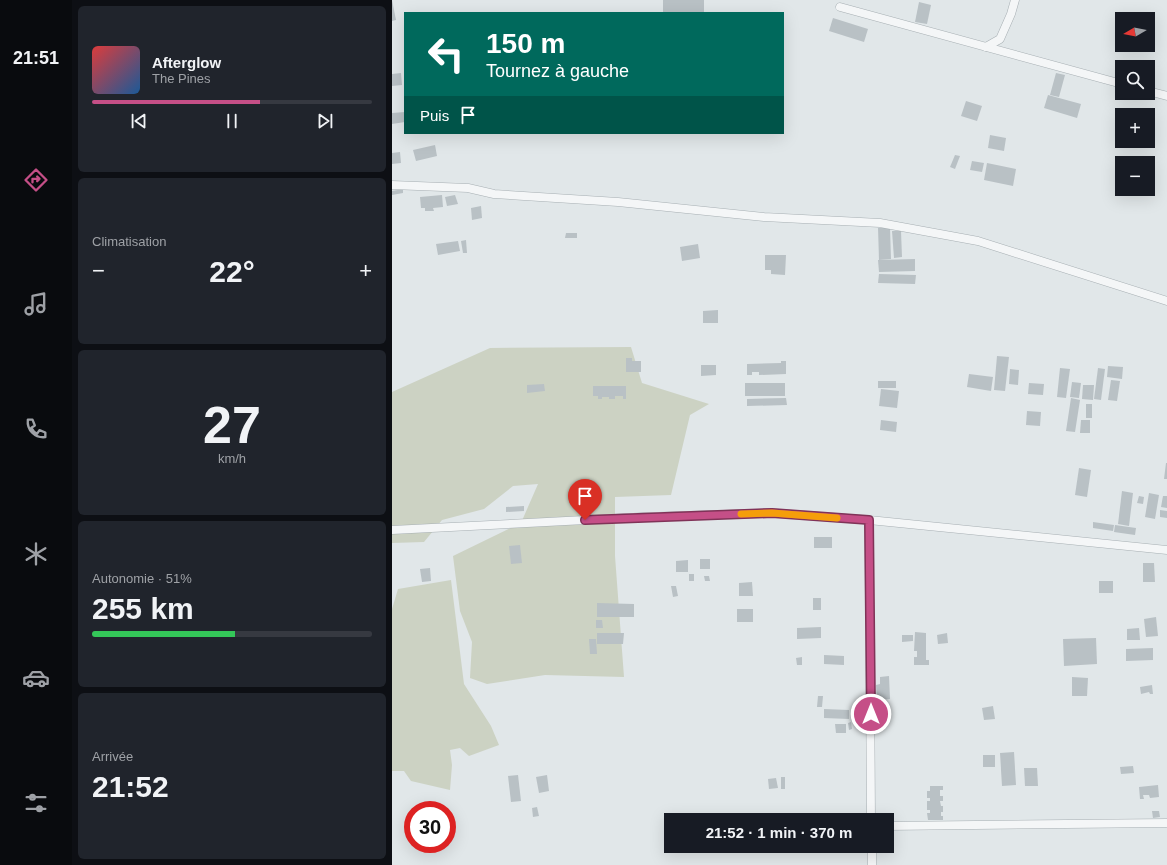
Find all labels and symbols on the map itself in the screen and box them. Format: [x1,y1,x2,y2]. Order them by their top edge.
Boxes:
north arrow [1115,12,1155,52]
pin [568,479,602,520]
position arrow [850,693,892,735]
speed limit sign: 30 [404,801,456,853]

